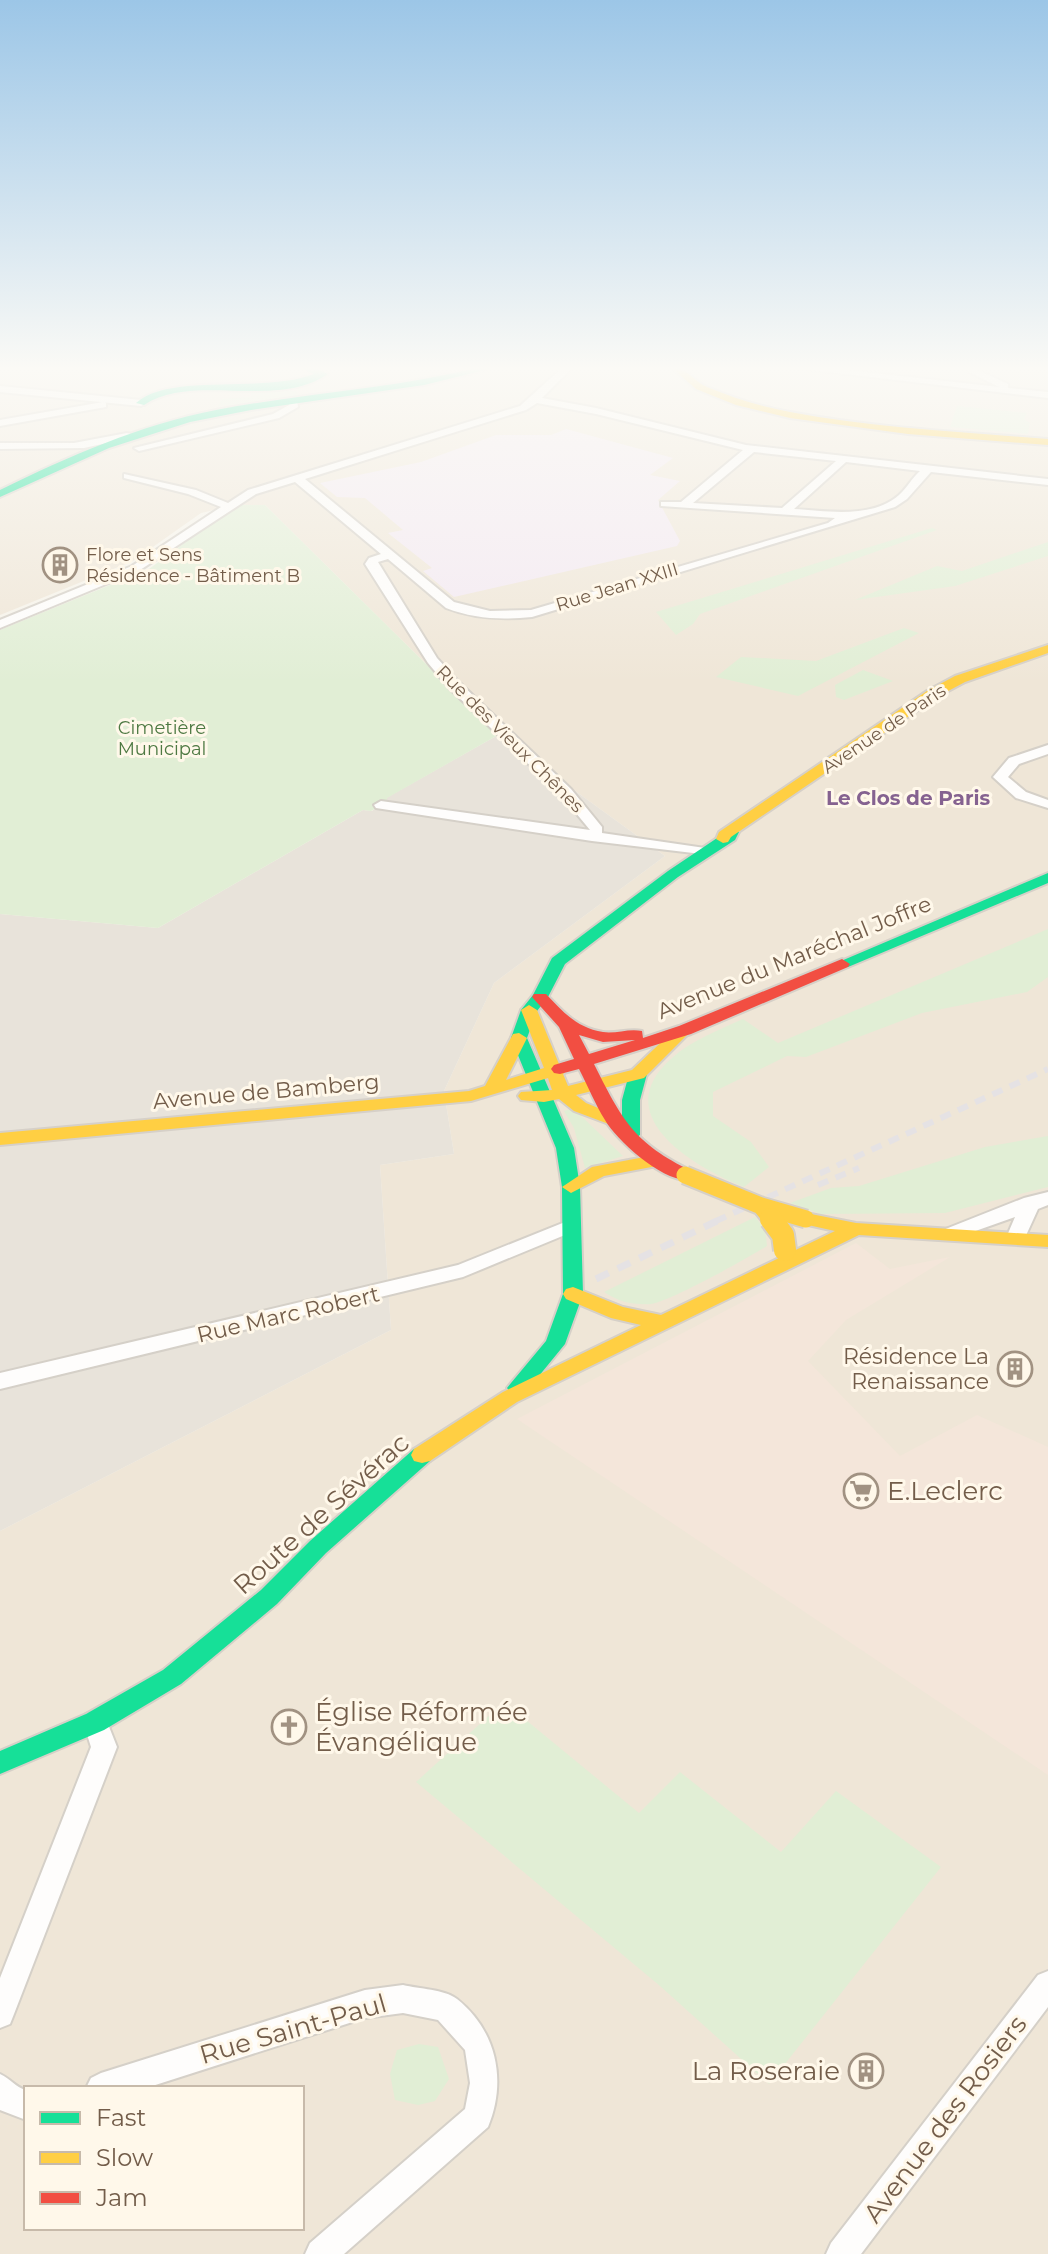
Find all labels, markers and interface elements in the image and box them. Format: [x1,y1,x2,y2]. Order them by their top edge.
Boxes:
place label: Flore et Sens Résidence - Bâtiment B [86,544,300,587]
building icon: Flore et Sens Résidence - Bâtiment B [41,546,79,584]
street label: Rue Jean XXIII [553,558,681,616]
street label: Rue des Vieux Chênes [432,661,588,817]
street label: Avenue de Paris [818,679,950,778]
park label: Cimetière Municipal [118,717,206,760]
district label: Le Clos de Paris [826,786,990,810]
street label: Avenue du Maréchal Joffre [653,890,935,1025]
street label: Avenue de Bamberg [152,1068,381,1115]
street label: Rue Marc Robert [194,1280,382,1349]
place label: Résidence La Renaissance [843,1343,989,1395]
building icon: Résidence La Renaissance [996,1350,1034,1388]
street label: Route de Sévérac [227,1427,415,1601]
supermarket icon: E.Leclerc [842,1472,880,1510]
place label: E.Leclerc [887,1475,1003,1507]
place label: Église Réformée Évangélique [315,1696,528,1758]
church icon: Église Réformée Évangélique [270,1708,308,1746]
street label: Rue Saint-Paul [196,1987,390,2071]
street label: Avenue des Rosiers [857,2009,1033,2229]
building icon: La Roseraie [847,2052,885,2090]
place label: La Roseraie [692,2055,840,2087]
legend [24,2086,304,2230]
text: Fast [96,2103,147,2132]
text: Slow [96,2143,153,2172]
text: Jam [95,2183,148,2212]

